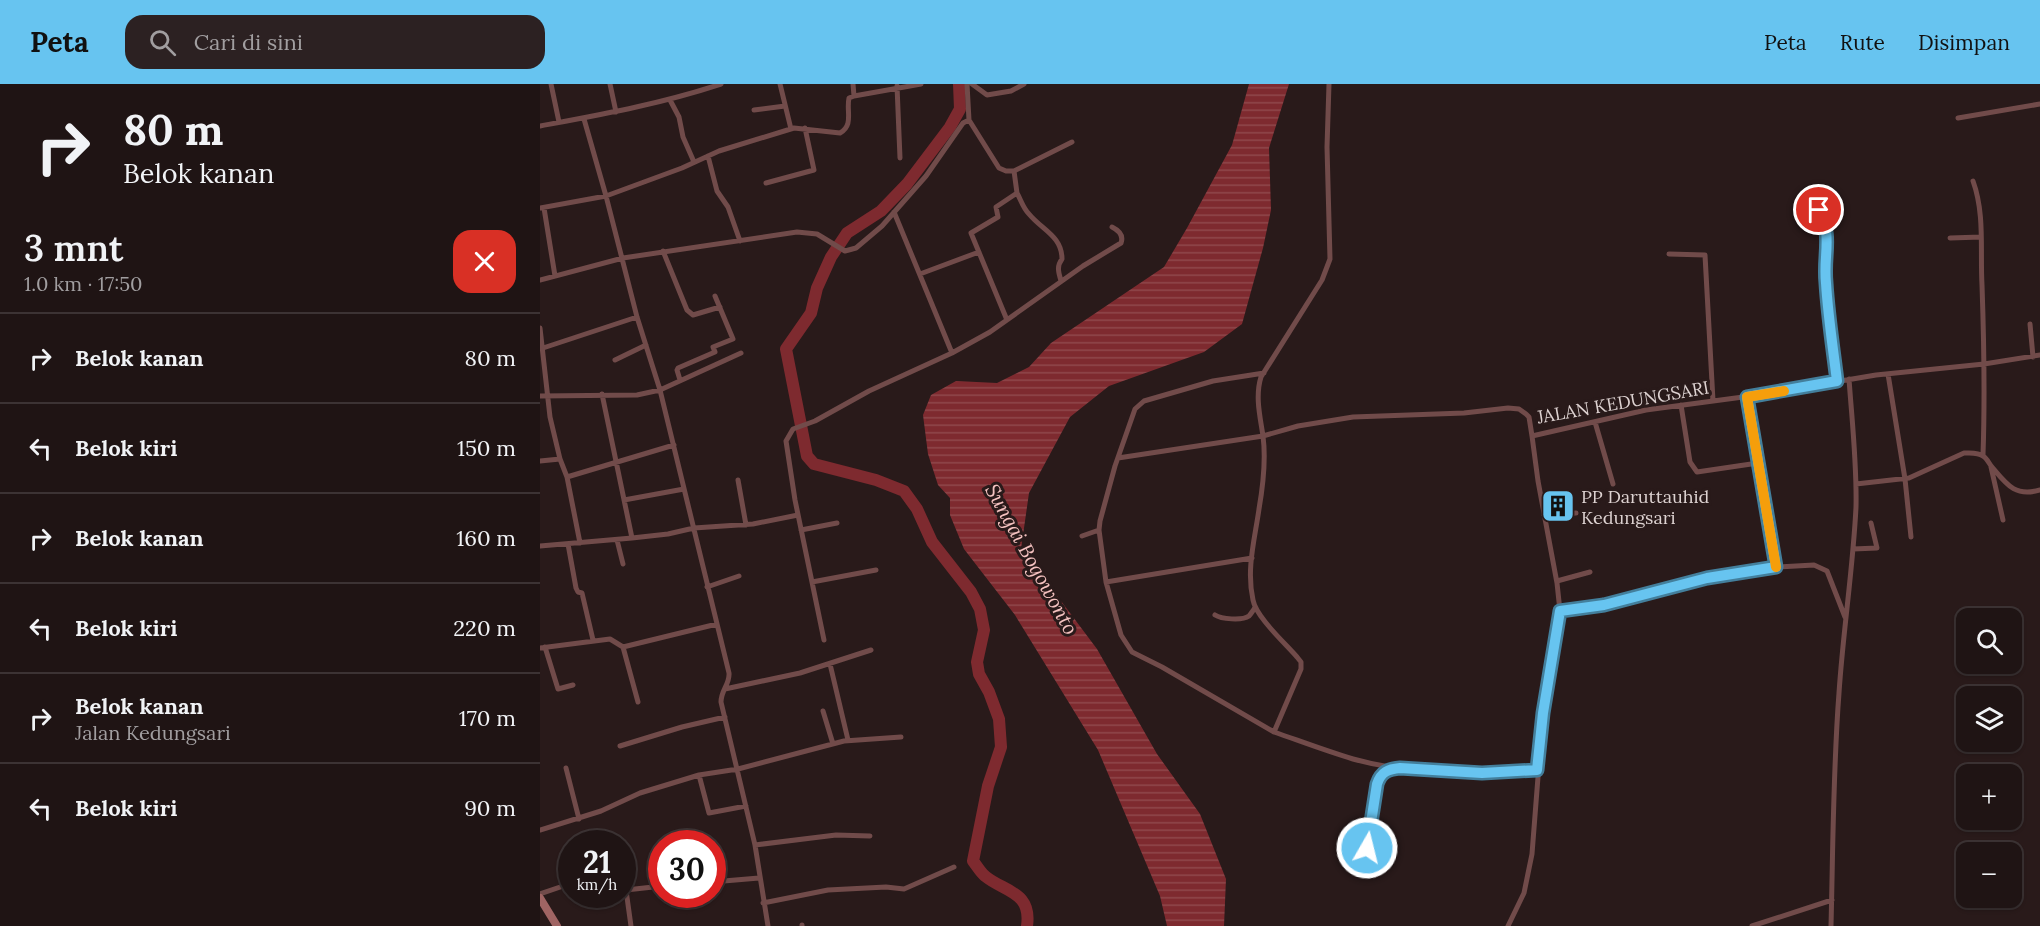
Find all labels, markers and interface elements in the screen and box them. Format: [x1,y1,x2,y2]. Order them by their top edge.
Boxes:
search box [125,15,545,69]
text: Peta [30,24,89,60]
icon: search [146,26,179,59]
text: Cari di sini [194,28,303,56]
text: Peta [1764,29,1807,56]
text: Rute [1840,29,1885,56]
text: Disimpan [1918,29,2010,56]
text: 80 m [123,103,223,157]
icon: right [24,108,102,186]
text: Belok kanan [123,156,274,190]
pin [1793,184,1844,235]
icon: arrive [1802,193,1835,226]
text: 3 mnt [24,225,123,271]
button: close [453,230,516,293]
text: 1.0 km · 17:50 [24,271,143,296]
icon: right [24,342,57,375]
text: Belok kanan [75,344,204,372]
text: 80 m [465,344,516,372]
street label: JALAN KEDUNGSARI [1534,376,1711,429]
icon: left [24,432,57,465]
text: Belok kiri [75,434,177,462]
text: 150 m [457,434,516,462]
water label: Sungai Bogowonto [980,479,1084,639]
place label: PP Daruttauhid Kedungsari [1581,485,1709,529]
building icon: PP Daruttauhid Kedungsari [1540,488,1576,524]
icon: right [24,522,57,555]
text: Belok kanan [75,524,204,552]
text: 160 m [456,524,516,552]
map controls [1956,608,2022,908]
button: search [1956,608,2022,674]
icon: left [24,612,57,645]
text: Belok kiri [75,614,177,642]
text: 220 m [453,614,516,642]
button: layers [1956,686,2022,752]
text: Belok kanan [75,692,204,720]
icon: right [24,702,57,735]
text: 170 m [459,704,516,732]
text: Jalan Kedungsari [75,720,231,745]
button: + [1956,764,2022,830]
icon: left [24,792,57,825]
text: Belok kiri [75,794,177,822]
text: 90 m [464,794,516,822]
position arrow [1335,816,1399,880]
speed limit sign: 30 [648,830,726,908]
button: − [1956,842,2022,908]
text: 21 [583,843,611,881]
text: km/h [577,875,617,894]

